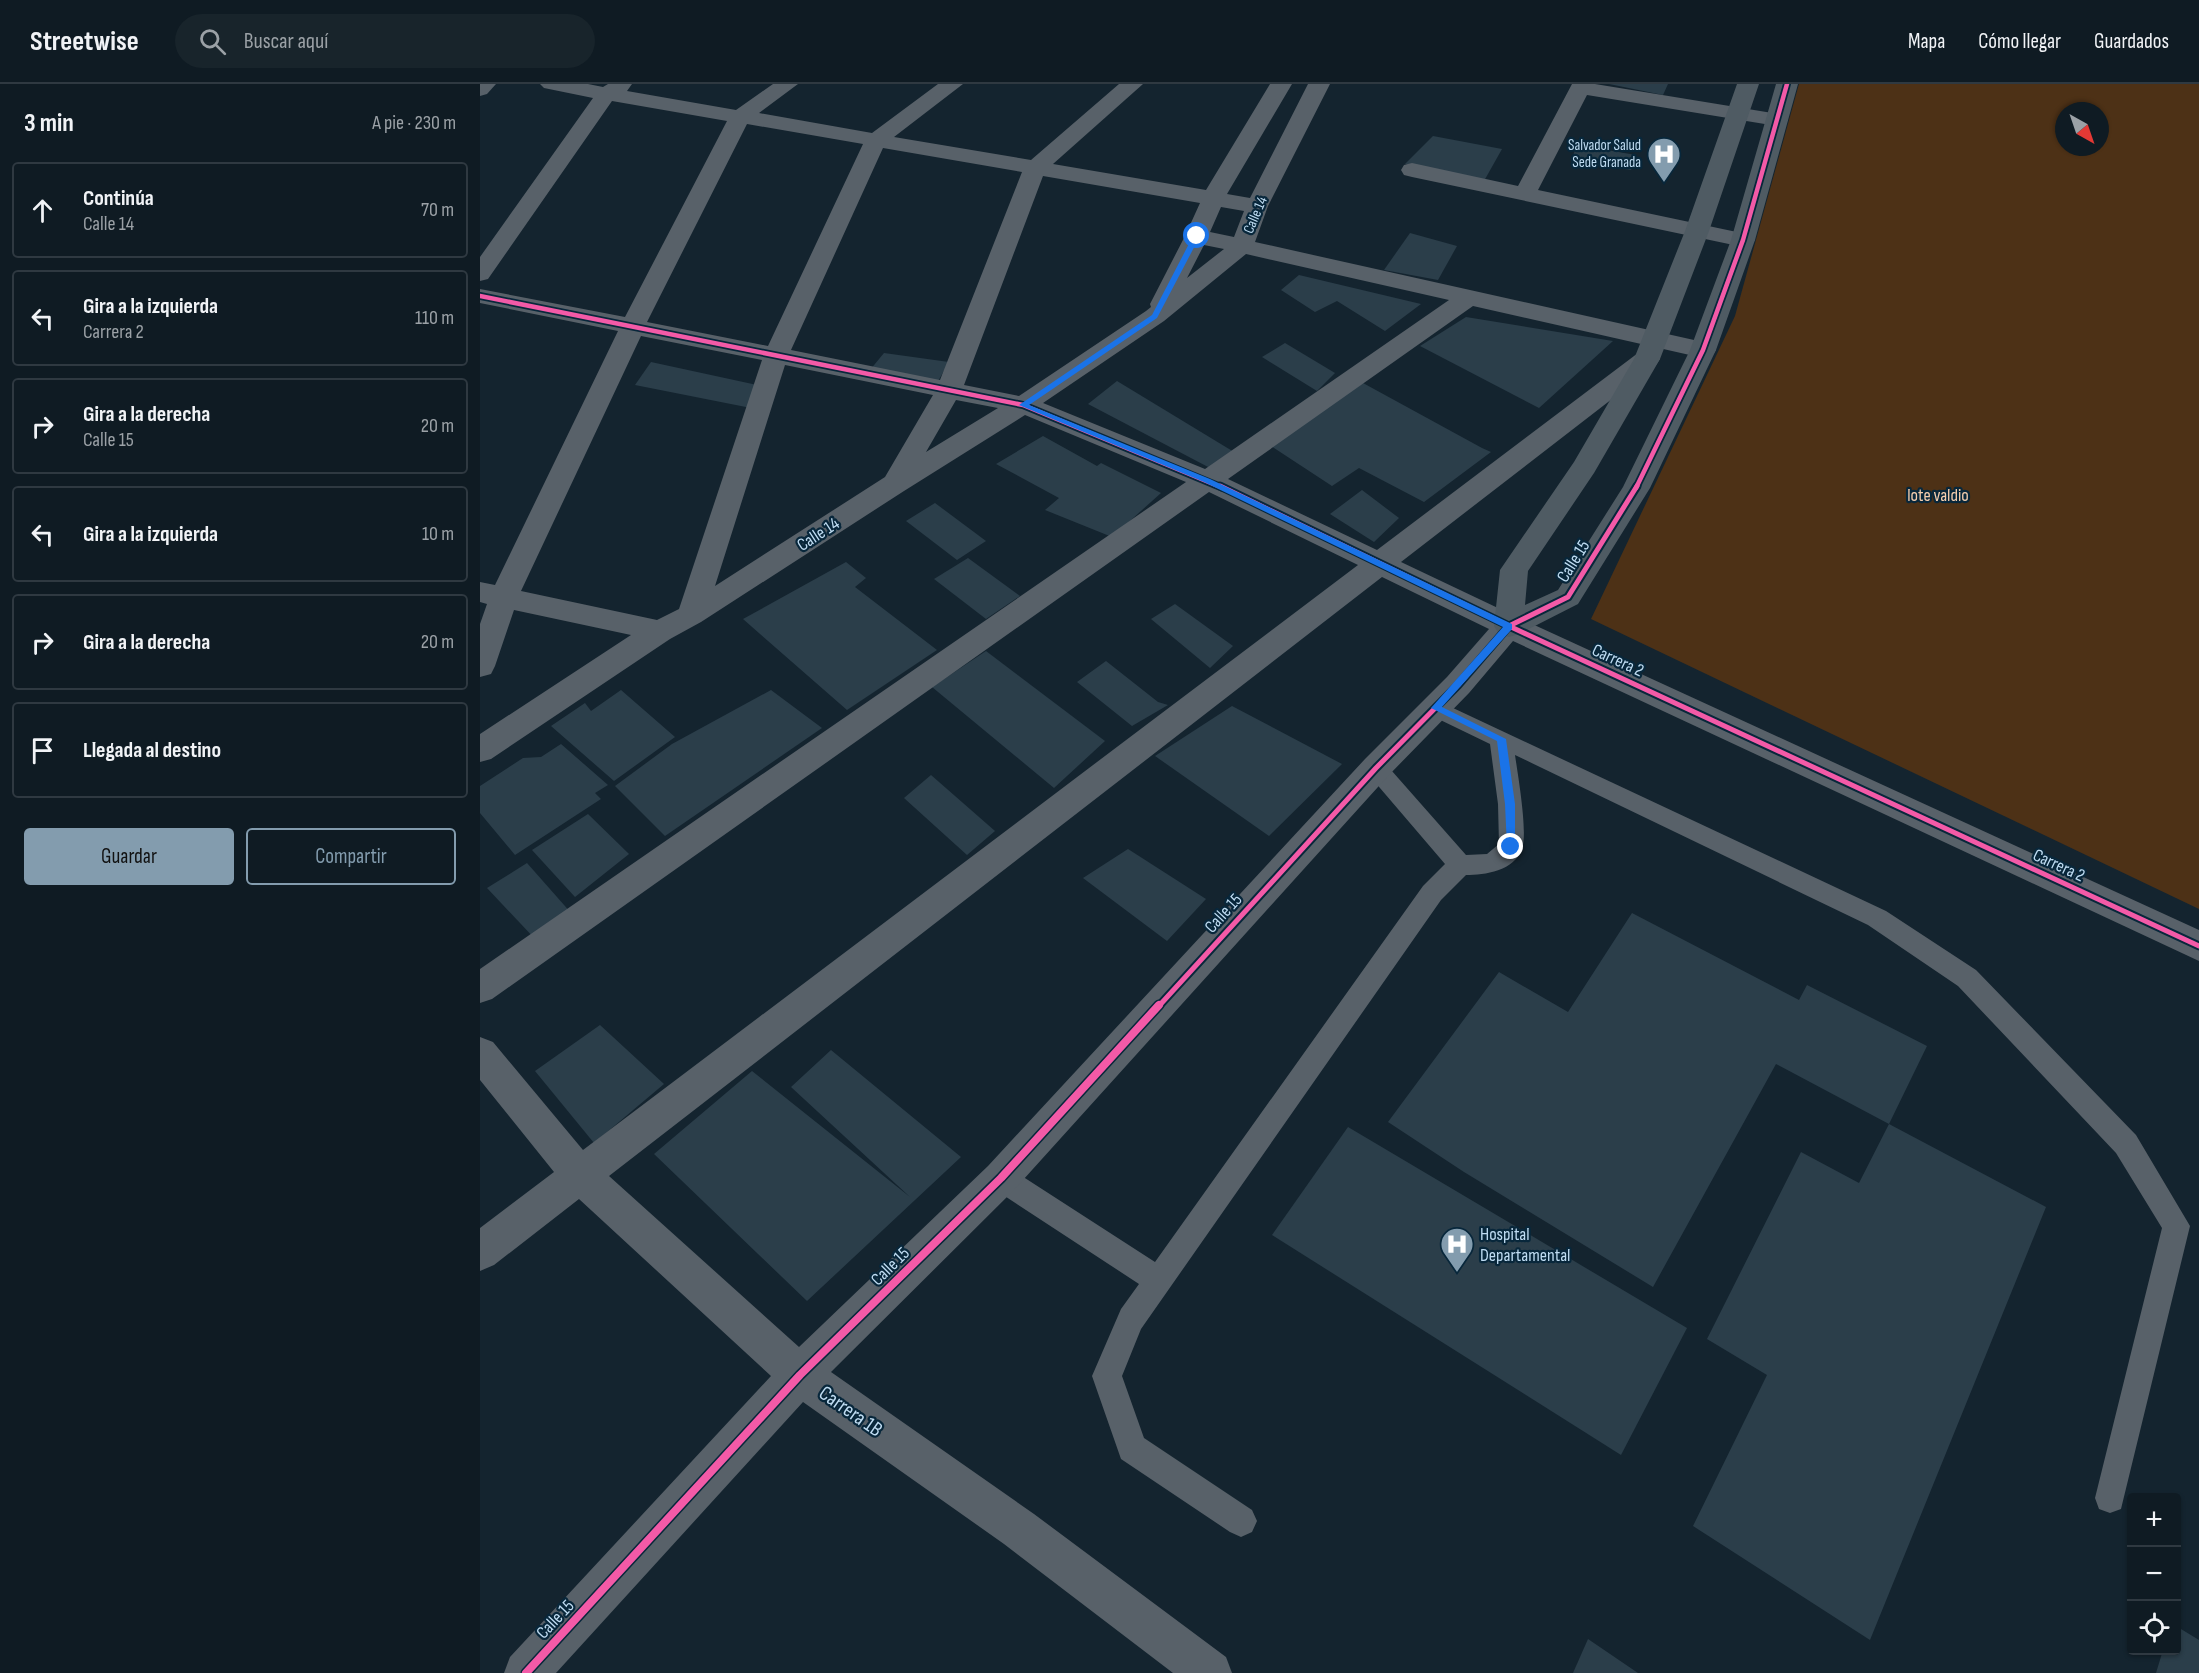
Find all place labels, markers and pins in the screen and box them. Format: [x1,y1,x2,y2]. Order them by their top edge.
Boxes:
place label: Salvador Salud Sede Granada [1568,136,1641,172]
hospital icon: Salvador Salud Sede Granada [1646,136,1682,183]
place label: Hospital Departamental [1480,1224,1570,1266]
hospital icon: Hospital Departamental [1439,1226,1475,1273]

